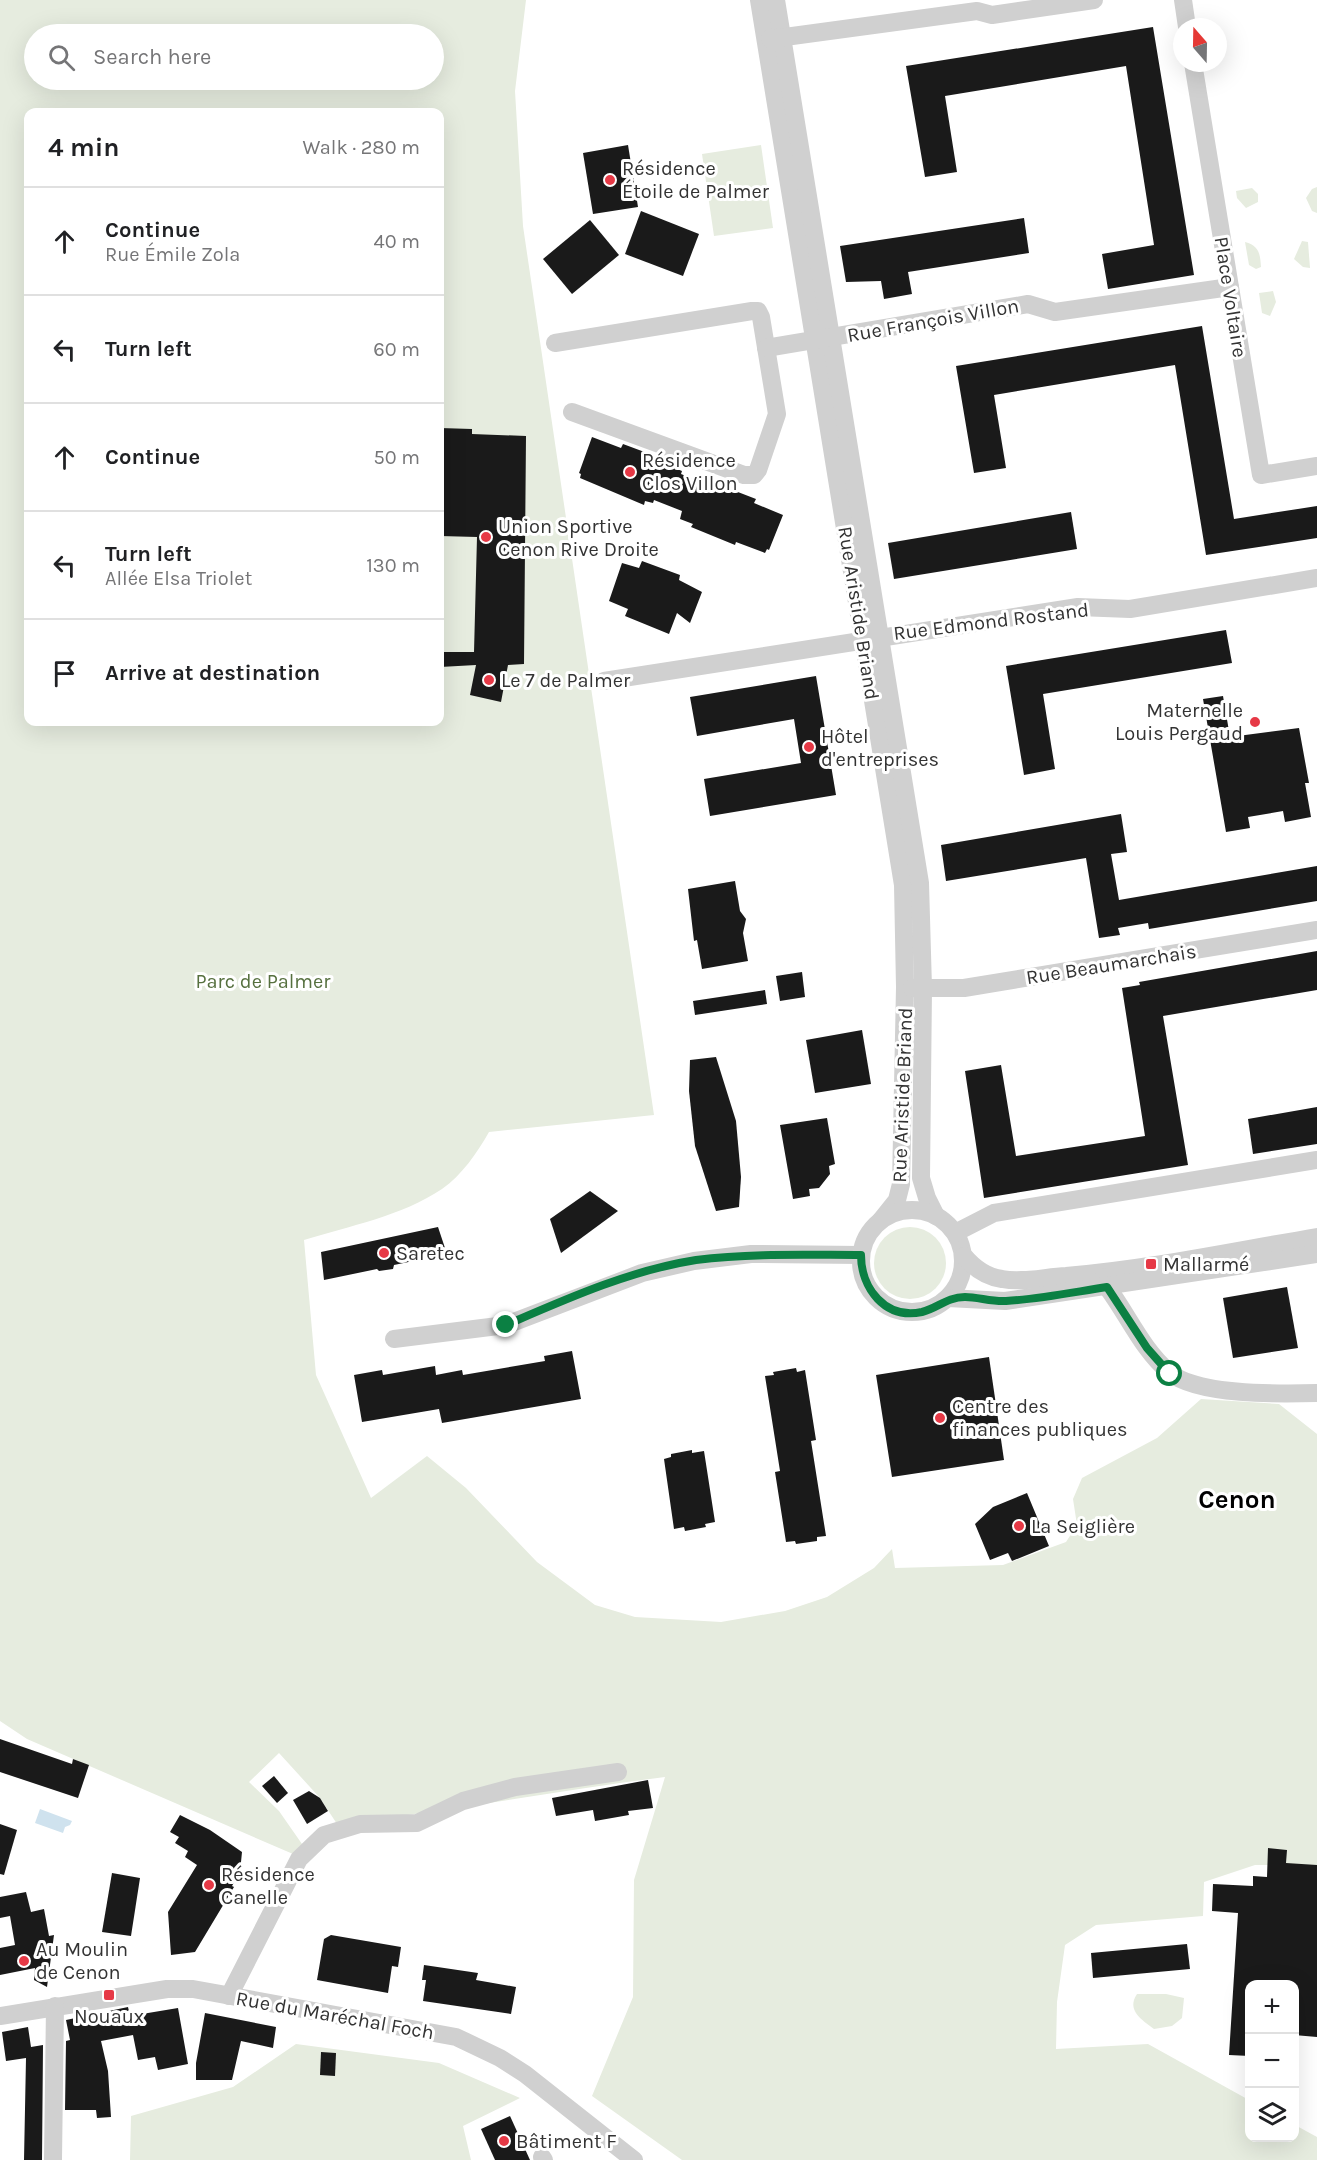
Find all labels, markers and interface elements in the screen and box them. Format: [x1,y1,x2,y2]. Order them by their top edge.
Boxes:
north arrow [1173,18,1227,72]
search box [24,24,444,90]
icon: search [45,41,78,74]
text: Search here [93,44,211,70]
text: 4 min [48,132,119,163]
text: Walk · 280 m [303,136,420,159]
place label: Résidence Étoile de Palmer [622,157,770,203]
marker: Résidence Étoile de Palmer [603,173,617,187]
text: Continue [105,217,200,243]
icon: ahead [48,225,81,258]
text: 40 m [374,230,420,253]
street label: Place Voltaire [1210,235,1251,359]
text: Rue Émile Zola [105,243,240,266]
street label: Rue François Villon [845,294,1021,347]
icon: left [48,333,81,366]
text: Turn left [105,336,192,362]
text: 60 m [373,338,420,361]
icon: ahead [48,441,81,474]
text: Continue [105,444,200,470]
text: 50 m [373,446,420,469]
place label: Résidence Clos Villon [642,449,737,495]
marker: Résidence Clos Villon [623,465,637,479]
place label: Union Sportive Cenon Rive Droite [498,515,659,561]
street label: Rue Aristide Briand [833,525,884,702]
marker: Union Sportive Cenon Rive Droite [479,530,493,544]
text: Turn left [105,541,192,567]
icon: left [48,549,81,582]
text: 130 m [366,554,420,577]
text: Allée Elsa Triolet [105,567,252,590]
street label: Rue Edmond Rostand [892,598,1090,645]
icon: arrive [48,657,81,690]
text: Arrive at destination [105,660,320,686]
place label: Le 7 de Palmer [501,669,631,692]
marker: Le 7 de Palmer [482,673,496,687]
place label: Maternelle Louis Pergaud [1115,699,1243,745]
marker: Maternelle Louis Pergaud [1248,715,1262,729]
place label: Hôtel d'entreprises [821,725,939,771]
marker: Hôtel d'entreprises [802,740,816,754]
street label: Rue Beaumarchais [1024,940,1198,989]
park label: Parc de Palmer [195,970,331,993]
street label: Rue Aristide Briand [888,1007,917,1183]
place label: Saretec [396,1242,465,1265]
marker: Saretec [377,1246,391,1260]
place label: Mallarmé [1163,1253,1249,1276]
marker: Mallarmé [1144,1257,1158,1271]
route end [492,1311,518,1337]
route start [1156,1360,1182,1386]
place label: Centre des finances publiques [952,1395,1128,1441]
marker: Centre des finances publiques [933,1411,947,1425]
district label: Cenon [1198,1484,1276,1515]
place label: La Seiglière [1031,1515,1135,1538]
marker: La Seiglière [1012,1519,1026,1533]
place label: Résidence Canelle [221,1863,315,1909]
marker: Résidence Canelle [202,1878,216,1892]
place label: Au Moulin de Cenon [36,1938,128,1984]
marker: Au Moulin de Cenon [17,1954,31,1968]
map controls [1245,1980,1299,2142]
button: + [1245,1980,1299,2034]
street label: Rue du Maréchal Foch [234,1987,436,2044]
marker: Nouaux [102,1988,116,2002]
place label: Nouaux [74,2005,144,2028]
button: − [1245,2034,1299,2088]
button: layers [1245,2088,1299,2142]
place label: Bâtiment F [516,2130,617,2153]
marker: Bâtiment F [497,2134,511,2148]

